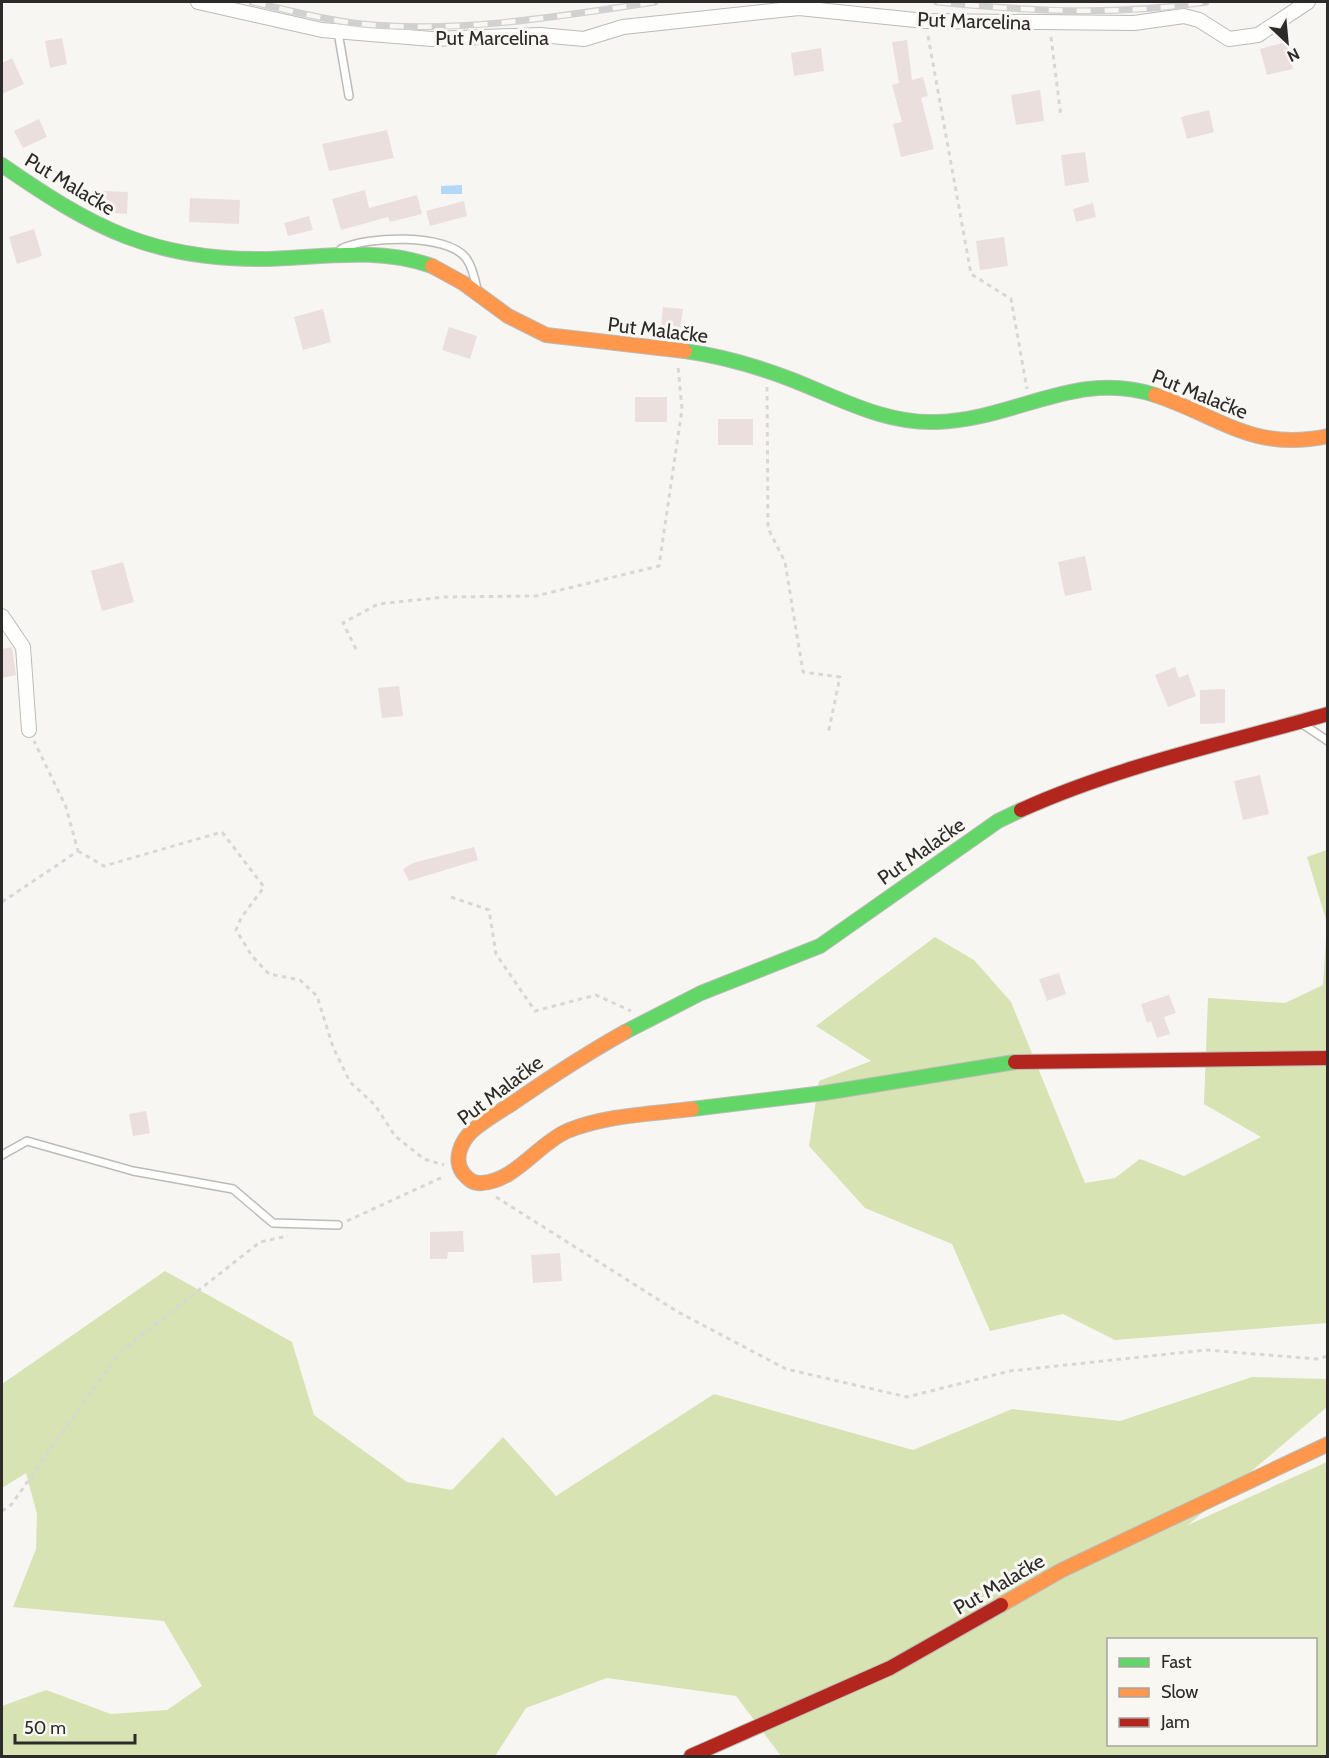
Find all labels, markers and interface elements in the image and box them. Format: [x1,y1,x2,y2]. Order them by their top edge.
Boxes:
street label: Put Marcelina [917,7,1032,35]
north arrow [1257,12,1317,72]
street label: Put Marcelina [435,26,549,50]
text: N [1284,44,1303,66]
street label: Put Malačke [21,148,119,220]
street label: Put Malačke [606,312,710,348]
street label: Put Malačke [1149,364,1251,424]
street label: Put Malačke [873,812,969,890]
street label: Put Malačke [452,1050,548,1130]
street label: Put Malačke [949,1548,1049,1620]
legend [1107,1638,1317,1746]
text: Fast [1161,1651,1192,1673]
text: Slow [1161,1681,1198,1703]
scale bar [15,1707,135,1745]
text: Jam [1160,1711,1190,1733]
text: 50 m [24,1717,66,1739]

